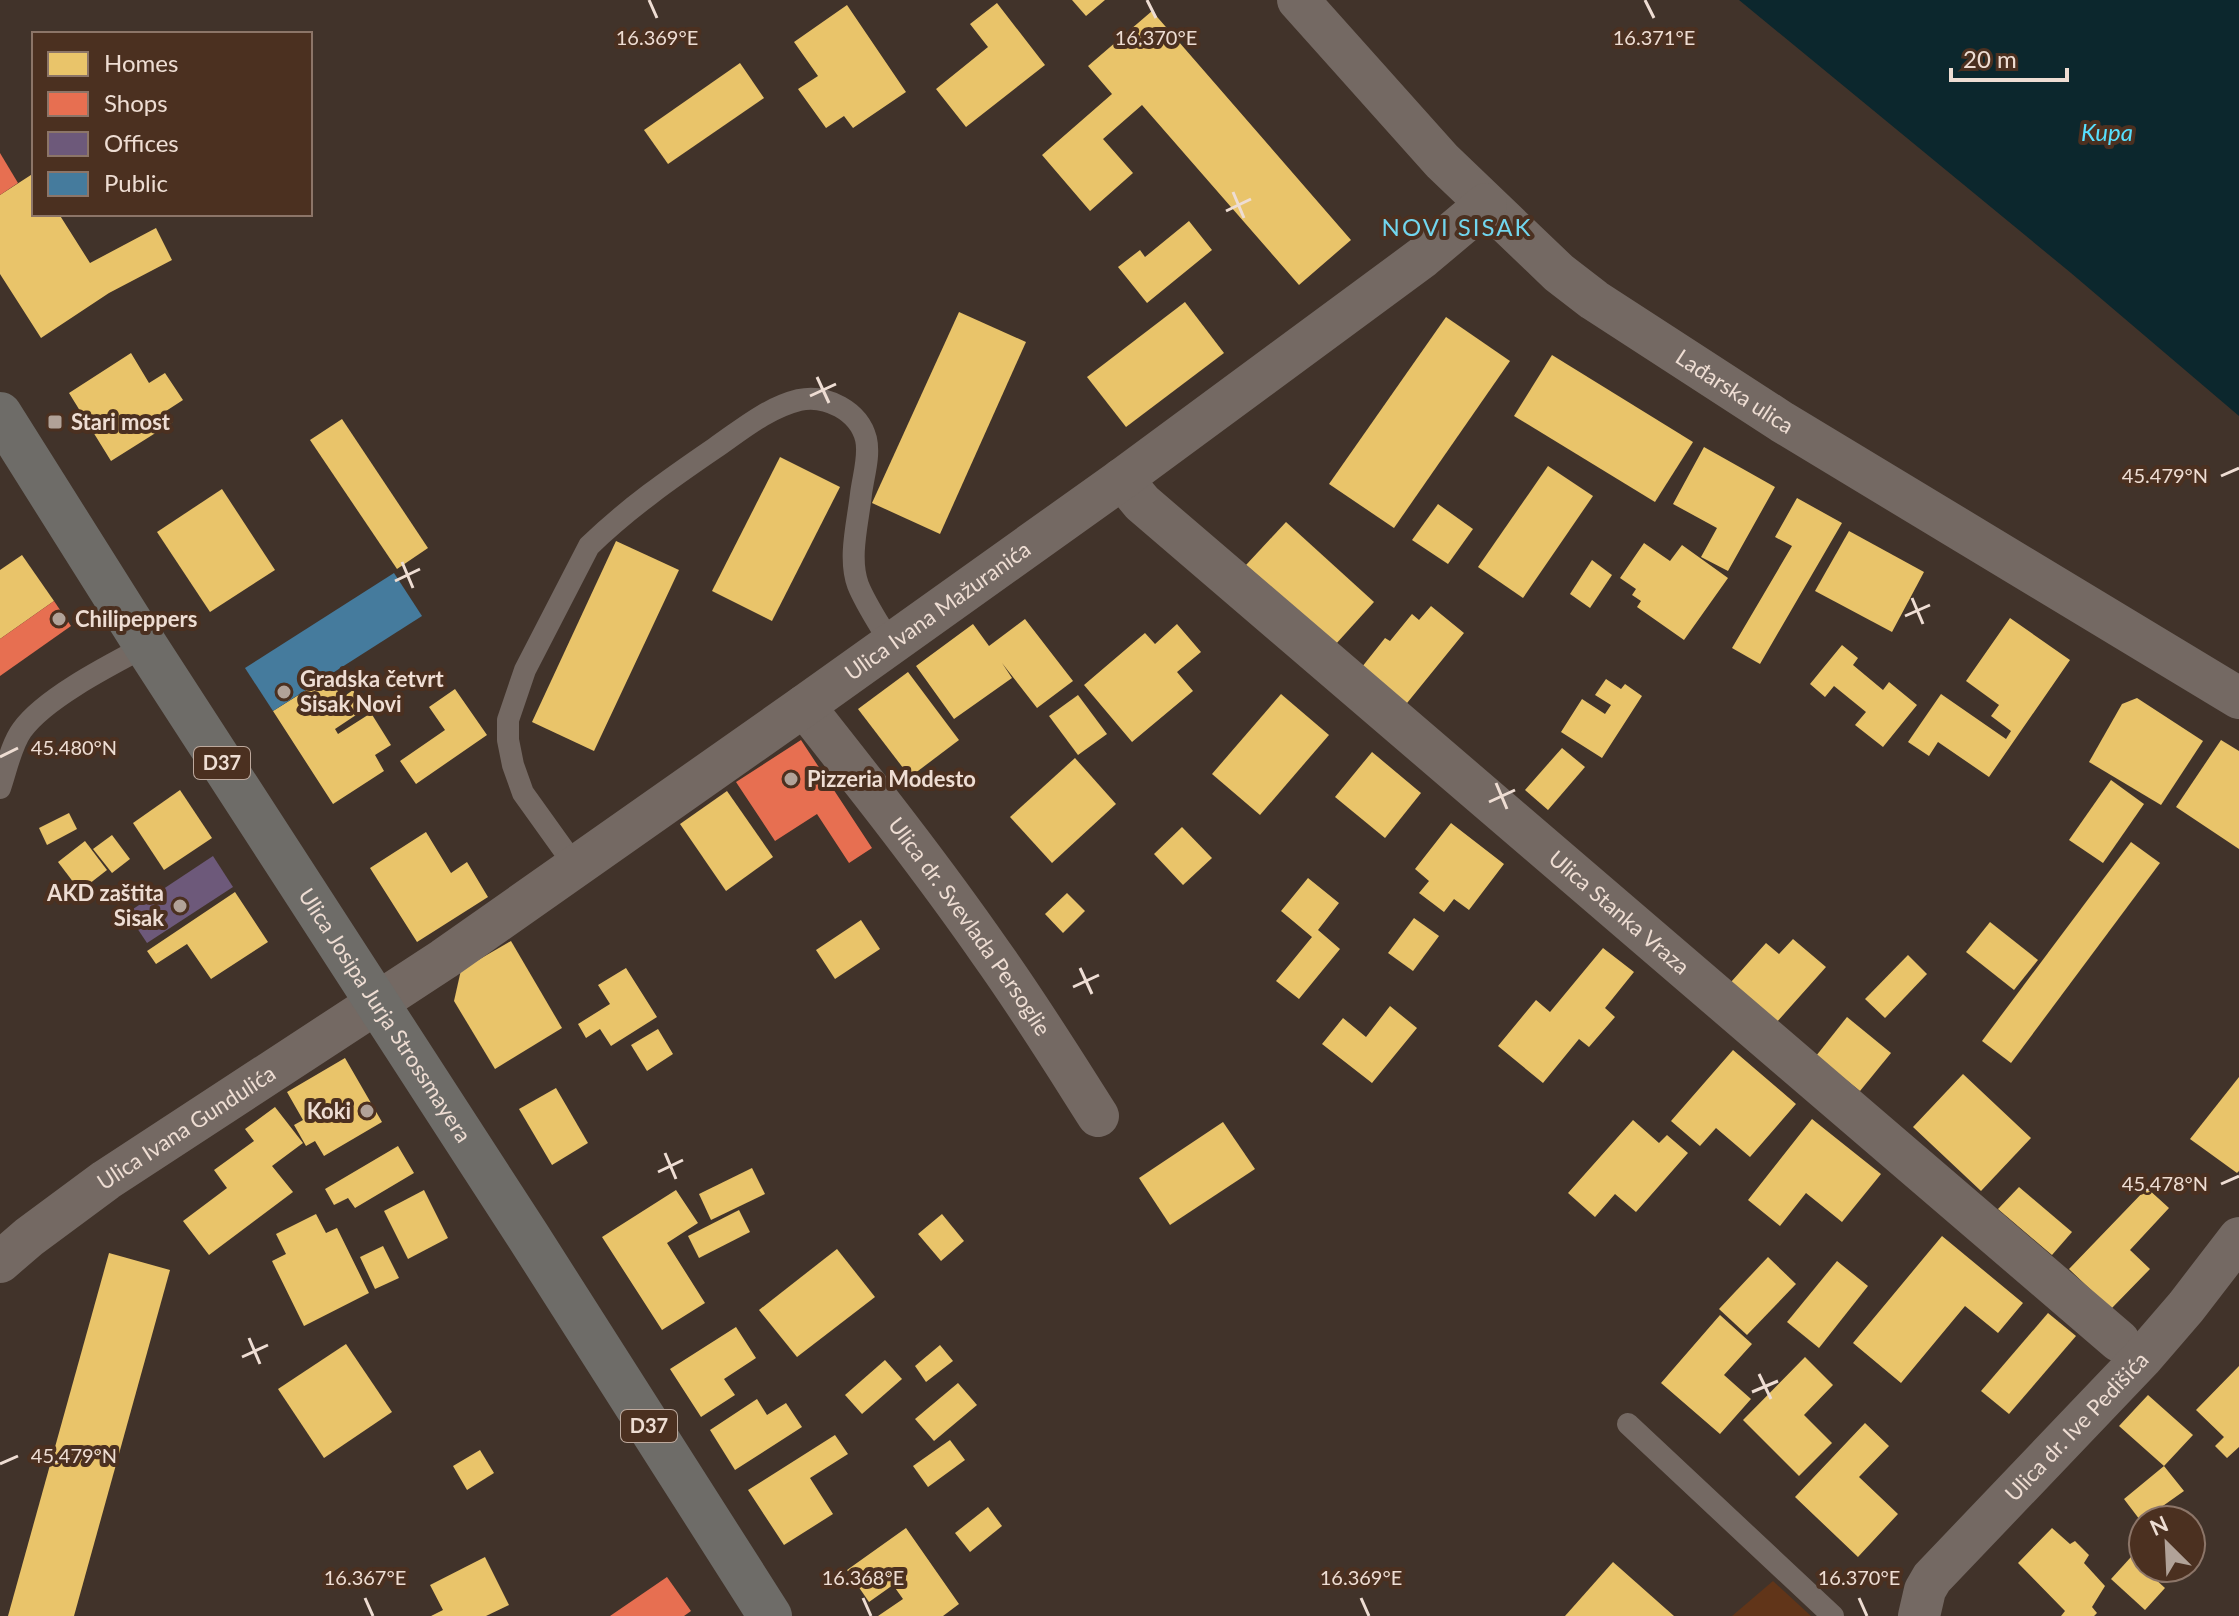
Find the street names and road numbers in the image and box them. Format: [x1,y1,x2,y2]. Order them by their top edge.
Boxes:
street label: Lađarska ulica [1671,343,1799,439]
street label: Ulica Ivana Mažuranića [839,535,1035,686]
road number: D37 [194,747,250,779]
street label: Ulica dr. Svevlada Persoglie [883,812,1057,1040]
street label: Ulica Stanka Vraza [1544,844,1695,980]
street label: Ulica Josipa Jurja Strossmayera [293,883,478,1147]
street label: Ulica Ivana Gundulića [92,1059,280,1195]
street label: Ulica dr. Ive Pedišića [1999,1346,2154,1506]
road number: D37 [621,1410,677,1442]

